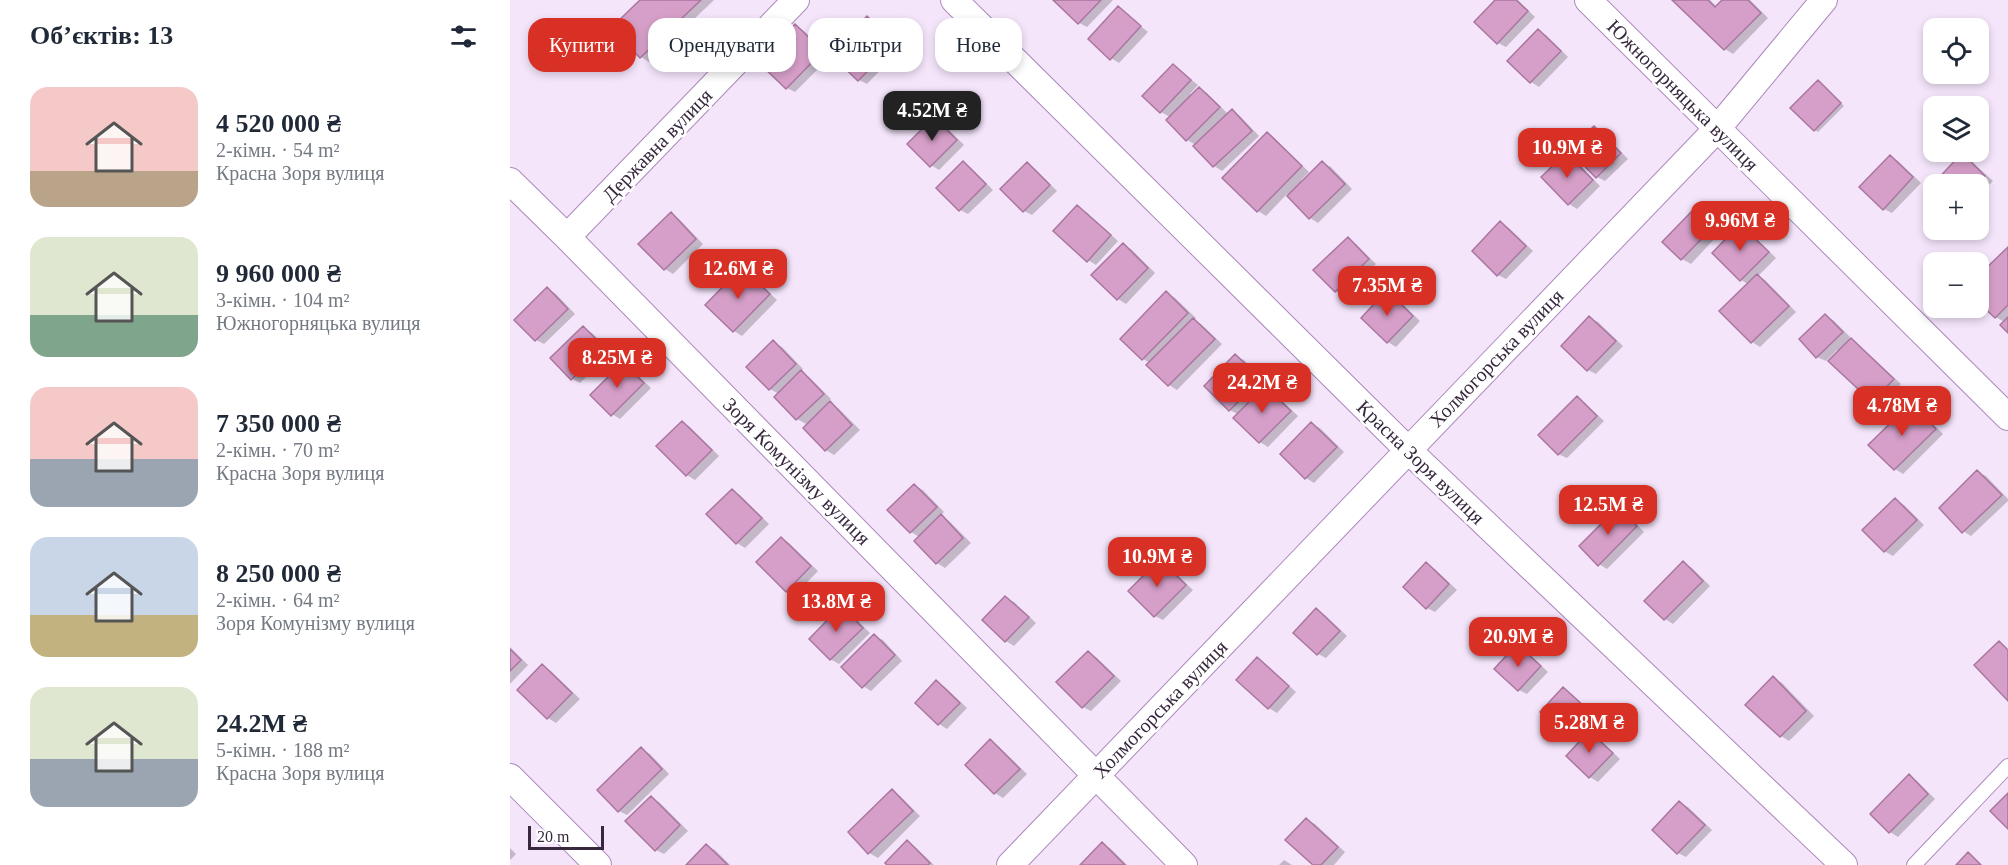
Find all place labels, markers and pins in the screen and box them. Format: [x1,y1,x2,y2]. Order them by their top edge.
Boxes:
pin: 4.52M ₴ [877,91,987,142]
pin: 10.9M ₴ [1512,128,1622,179]
pin: 9.96M ₴ [1685,201,1795,252]
pin: 12.6M ₴ [683,249,793,300]
pin: 7.35M ₴ [1332,266,1442,317]
pin: 8.25M ₴ [562,338,672,389]
pin: 24.2M ₴ [1207,363,1317,414]
pin: 4.78M ₴ [1847,386,1957,437]
pin: 12.5M ₴ [1553,485,1663,536]
pin: 10.9M ₴ [1102,537,1212,588]
pin: 13.8M ₴ [781,582,891,633]
pin: 20.9M ₴ [1463,617,1573,668]
pin: 5.28M ₴ [1534,703,1644,754]

